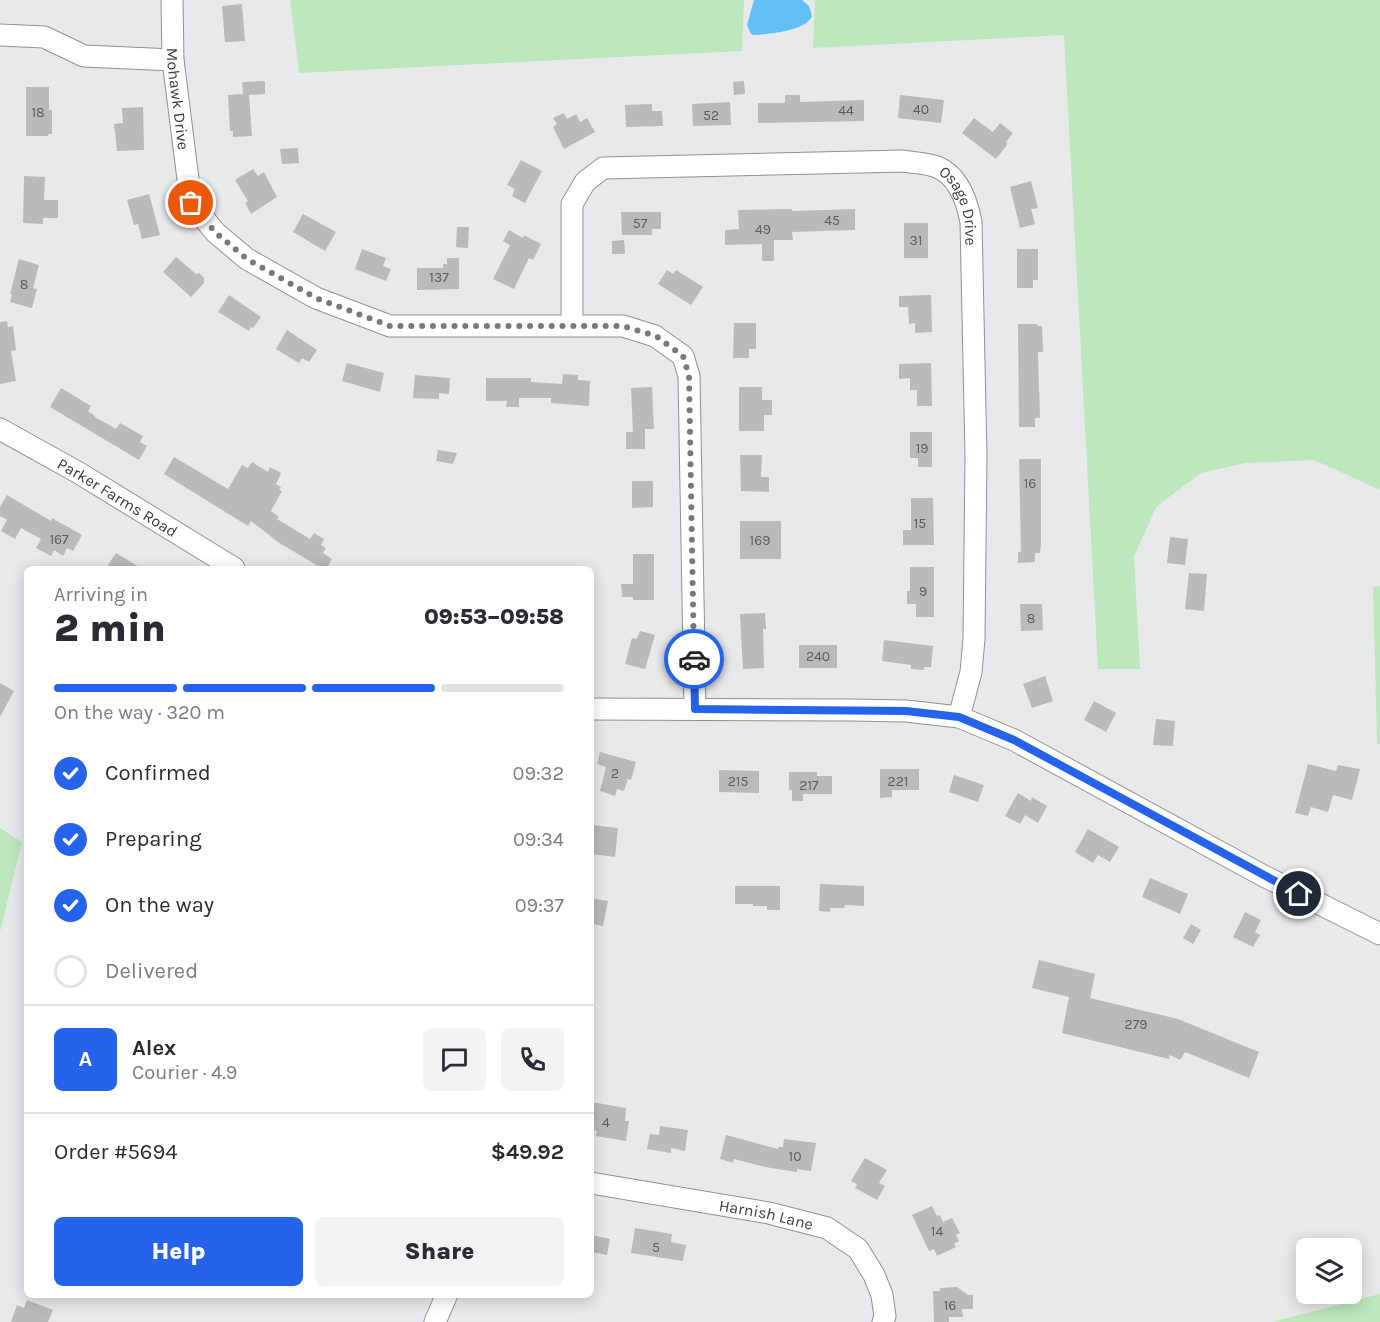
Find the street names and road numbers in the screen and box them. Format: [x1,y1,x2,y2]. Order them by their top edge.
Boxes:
street label: Mohawk Drive [163,48,194,151]
street label: Osage Drive [936,161,981,246]
street label: Parker Farms Road [54,454,181,541]
street label: Harnish Lane [718,1195,815,1234]

